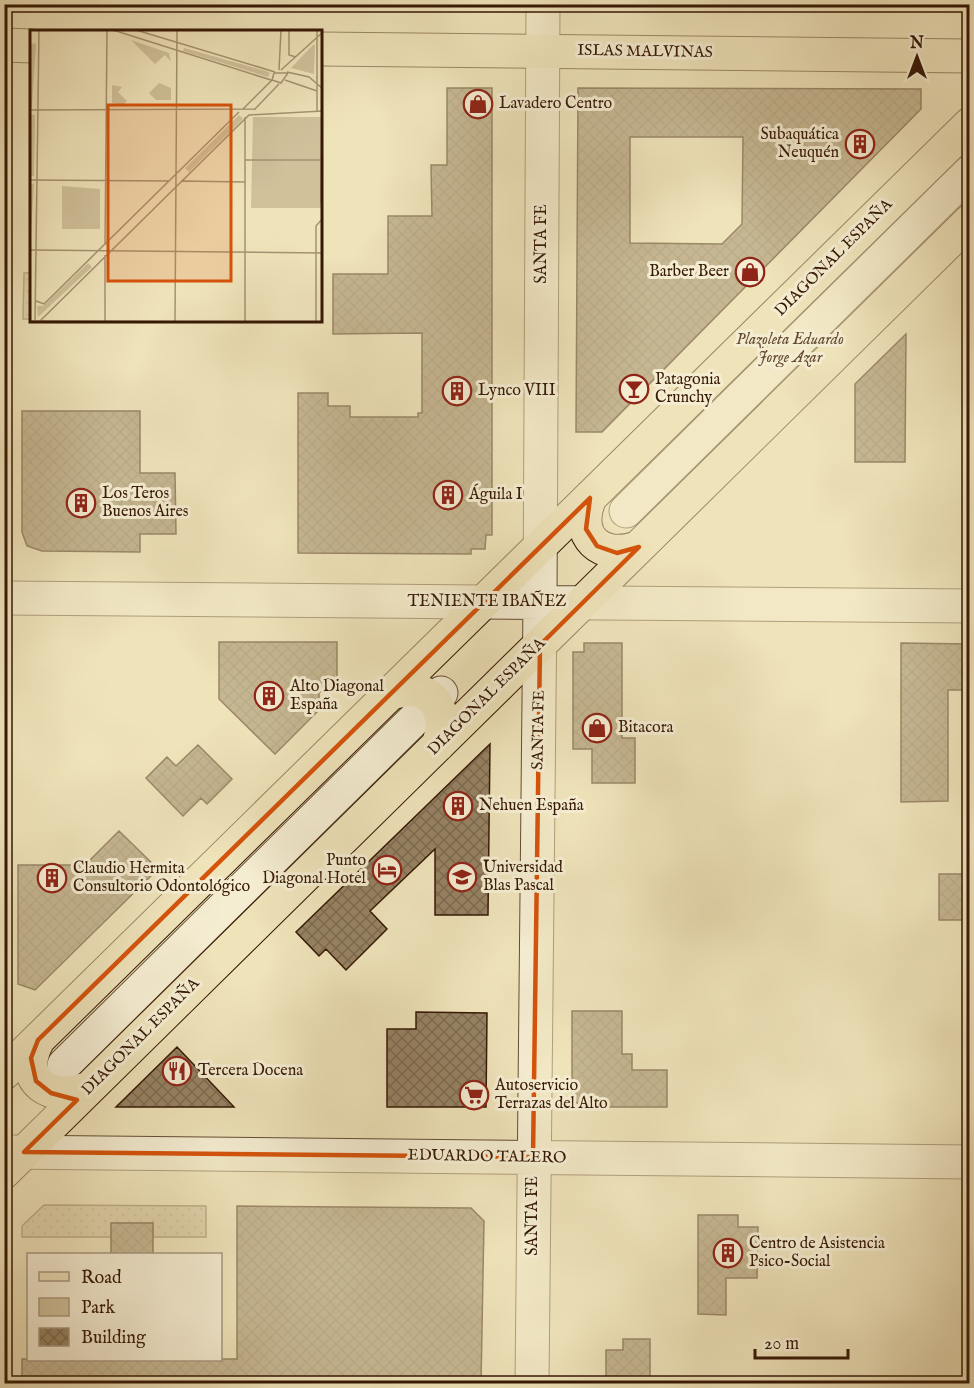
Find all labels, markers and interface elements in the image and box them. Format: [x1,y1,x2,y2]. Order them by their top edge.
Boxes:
north arrow [887,27,947,87]
inset map [30,30,322,322]
text: N [909,34,924,54]
street label: ISLAS MALVINAS [577,41,713,63]
shop icon: Lavadero Centro [462,88,494,120]
place label: Lavadero Centro [499,94,613,114]
place label: Subaquática Neuquén [760,125,839,163]
building icon: Subaquática Neuquén [844,128,876,160]
street label: DIAGONAL ESPAÑA [770,193,898,321]
street label: SANTA FE [532,204,552,284]
shop icon: Barber Beer [734,256,766,288]
place label: Barber Beer [649,262,729,282]
park label: Plazoleta Eduardo Jorge Azar [736,330,844,368]
place label: Patagonia Crunchy [655,370,720,408]
bar icon: Patagonia Crunchy [618,373,650,405]
building icon: Lynco VIII [441,375,473,407]
place label: Lynco VIII [478,381,556,401]
building icon: Águila I [432,479,464,511]
place label: Águila I [468,483,523,505]
place label: Los Teros Buenos Aires [102,484,189,522]
building icon: Los Teros Buenos Aires [65,487,97,519]
street label: TENIENTE IBAÑEZ [407,590,567,612]
street label: DIAGONAL ESPAÑA [423,632,551,760]
place label: Alto Diagonal España [289,677,384,715]
building icon: Alto Diagonal España [253,680,285,712]
street label: SANTA FE [528,690,550,770]
shop icon: Bitacora [581,712,613,744]
place label: Bitacora [618,718,674,738]
building icon: Nehuen España [442,790,474,822]
place label: Nehuen España [479,796,584,816]
place label: Punto Diagonal Hotel [262,851,367,889]
hotel icon: Punto Diagonal Hotel [371,854,403,886]
place label: Universidad Blas Pascal [483,858,563,896]
place label: Claudio Hermita Consultorio Odontológico [73,859,251,897]
school or university icon: Universidad Blas Pascal [446,861,478,893]
building icon: Claudio Hermita Consultorio Odontológico [36,862,68,894]
street label: DIAGONAL ESPAÑA [77,972,205,1100]
restaurant icon: Tercera Docena [161,1055,193,1087]
place label: Tercera Docena [198,1061,303,1081]
place label: Autoservicio Terrazas del Alto [494,1076,608,1114]
supermarket icon: Autoservicio Terrazas del Alto [458,1079,490,1111]
street label: EDUARDO TALERO [407,1146,567,1168]
street label: SANTA FE [523,1176,543,1256]
place label: Centro de Asistencia Psico-Social [749,1234,885,1272]
building icon: Centro de Asistencia Psico-Social [712,1237,744,1269]
legend [27,1253,222,1361]
text: Road [81,1267,122,1290]
text: Park [81,1297,116,1320]
scale bar [755,1322,848,1360]
text: Building [81,1327,146,1350]
text: 20 m [764,1333,799,1356]

